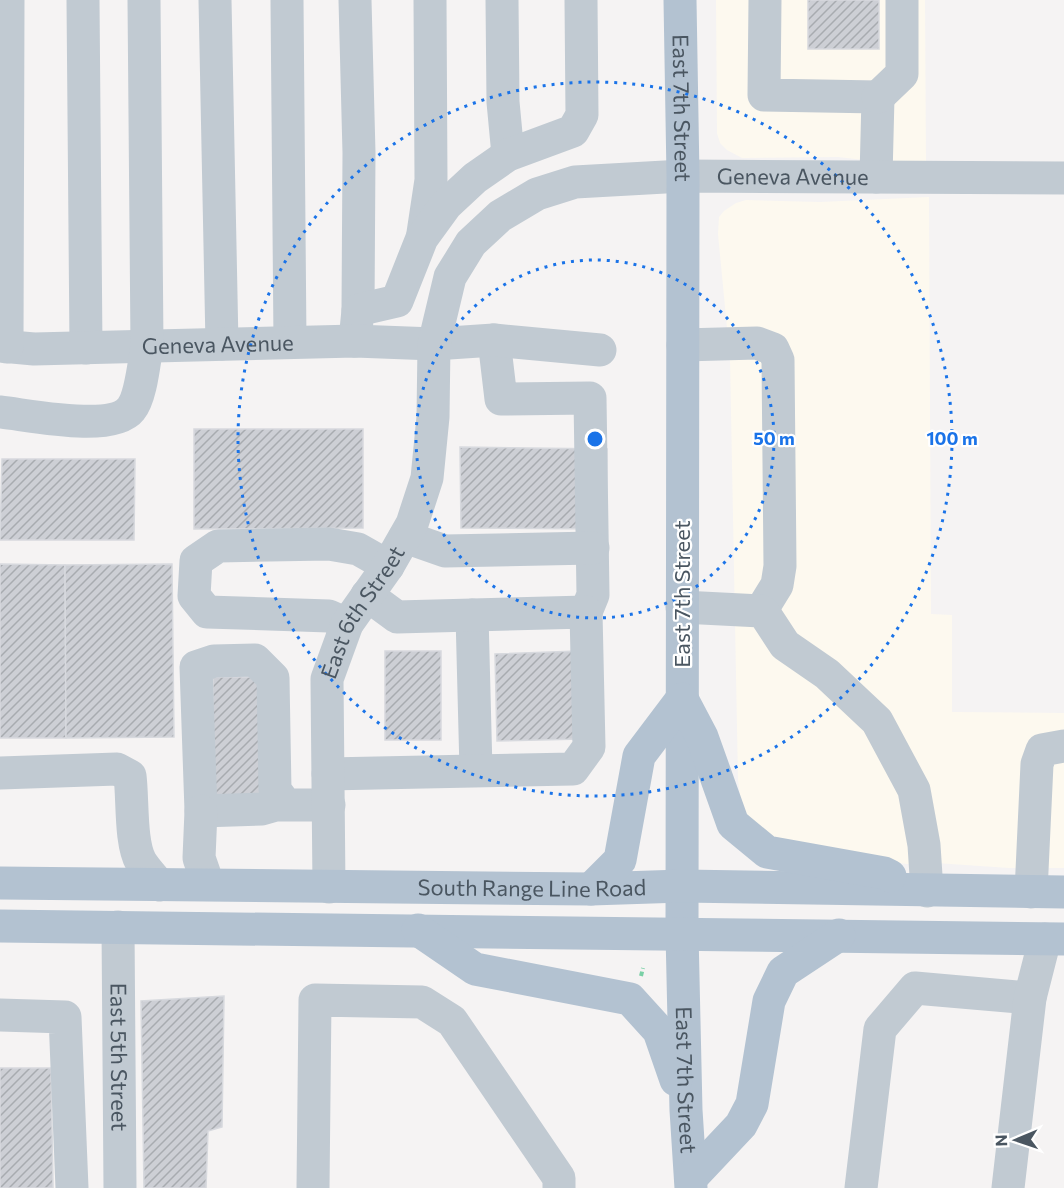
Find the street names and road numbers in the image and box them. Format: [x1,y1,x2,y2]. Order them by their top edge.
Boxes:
street label: East 7th Street [668,34,697,182]
street label: Geneva Avenue [717,162,869,190]
street label: Geneva Avenue [142,329,294,359]
street label: East 7th Street [668,520,695,668]
street label: East 6th Street [314,541,410,682]
street label: South Range Line Road [417,873,647,902]
street label: East 5th Street [105,983,134,1131]
street label: East 7th Street [671,1006,703,1154]

